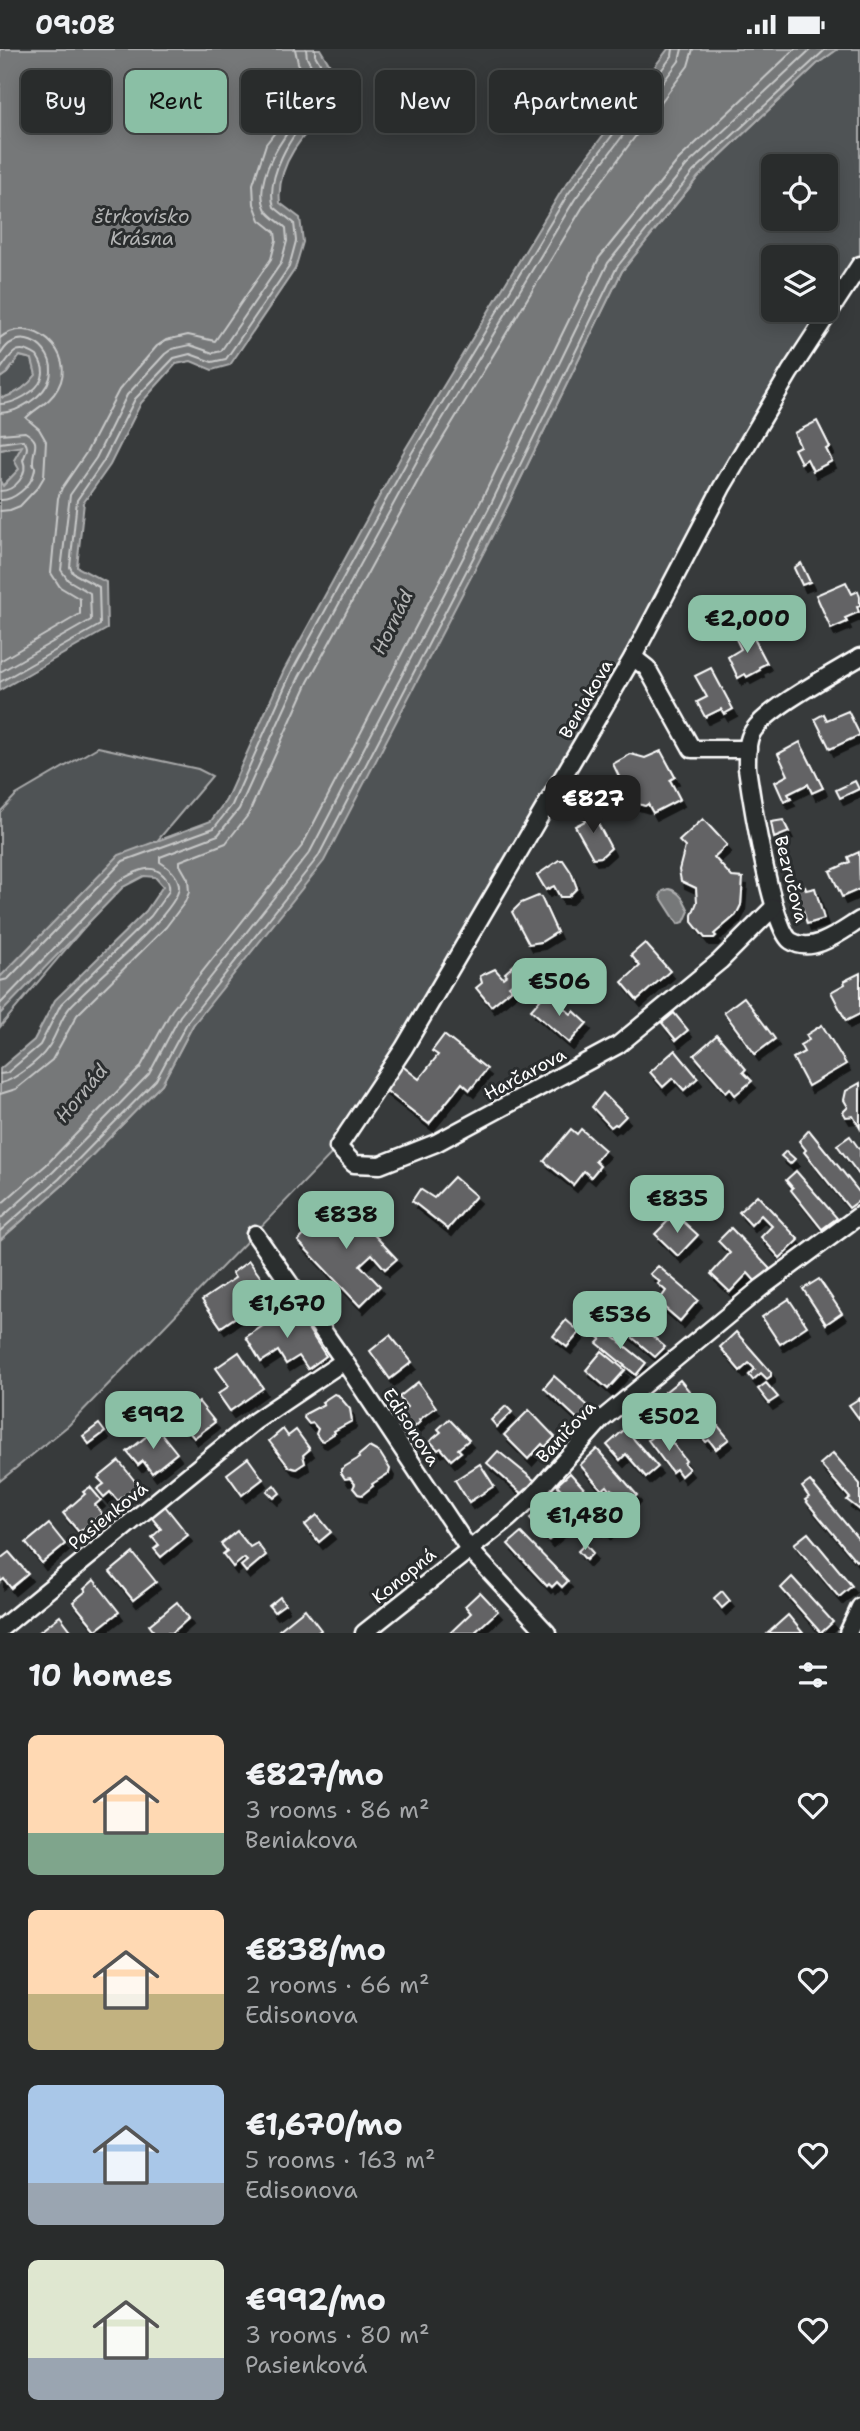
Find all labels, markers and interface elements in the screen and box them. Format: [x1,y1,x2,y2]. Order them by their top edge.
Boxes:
text: 09:08 [35,7,115,42]
chip: Buy [21,70,111,133]
chip: Rent [125,70,227,133]
chip: Filters [241,70,361,133]
chip: New [375,70,475,133]
chip: Apartment [489,70,662,133]
map controls [761,154,838,322]
button: locate [761,154,838,231]
water label: štrkovisko Krásna [95,204,189,251]
button: layers [761,245,838,322]
water label: Hornád [366,586,419,659]
pin: €2,000 [690,595,804,655]
text: €2,000 [704,603,790,633]
street label: Beniakova [554,655,618,743]
pin: €827 [552,775,634,835]
text: €827 [562,783,624,813]
street label: Bezručova [769,833,813,925]
pin: €506 [518,958,600,1018]
text: €506 [528,966,590,996]
street label: Harčarova [480,1042,570,1106]
water label: Hornád [50,1059,113,1128]
pin: €835 [636,1175,718,1235]
text: €835 [646,1183,708,1213]
pin: €838 [305,1191,387,1251]
text: €838 [314,1199,378,1229]
pin: €1,670 [230,1281,344,1340]
text: €1,670 [248,1288,326,1318]
pin: €536 [579,1291,661,1351]
text: €536 [589,1299,651,1329]
street label: Edisonova [377,1383,445,1471]
pin: €992 [112,1391,194,1451]
pin: €502 [628,1393,710,1453]
street label: Baničova [531,1396,601,1468]
text: €992 [121,1399,185,1429]
text: €502 [638,1401,700,1431]
street label: Pasienková [63,1477,153,1555]
pin: €1,480 [528,1493,642,1552]
text: €1,480 [546,1500,624,1530]
street label: Konopná [367,1543,441,1609]
text: 10 homes [28,1655,173,1696]
icon: filters [794,1656,832,1694]
text: €827/mo [245,1754,384,1795]
icon: home [84,1763,168,1847]
icon: heart [794,1786,832,1824]
text: 3 rooms · 86 m² [245,1795,430,1825]
text: Beniakova [245,1825,357,1855]
text: €838/mo [245,1929,386,1970]
icon: home [84,1938,168,2022]
icon: heart [794,1961,832,1999]
text: 2 rooms · 66 m² [245,1970,430,2000]
text: Edisonova [245,2000,358,2030]
text: €1,670/mo [245,2104,403,2145]
icon: home [84,2113,168,2197]
icon: heart [794,2136,832,2174]
text: 5 rooms · 163 m² [245,2145,436,2175]
text: Edisonova [245,2175,358,2205]
text: €992/mo [245,2279,386,2320]
icon: home [84,2288,168,2372]
icon: heart [794,2311,832,2349]
text: 3 rooms · 80 m² [245,2320,430,2350]
text: Pasienková [245,2350,367,2380]

